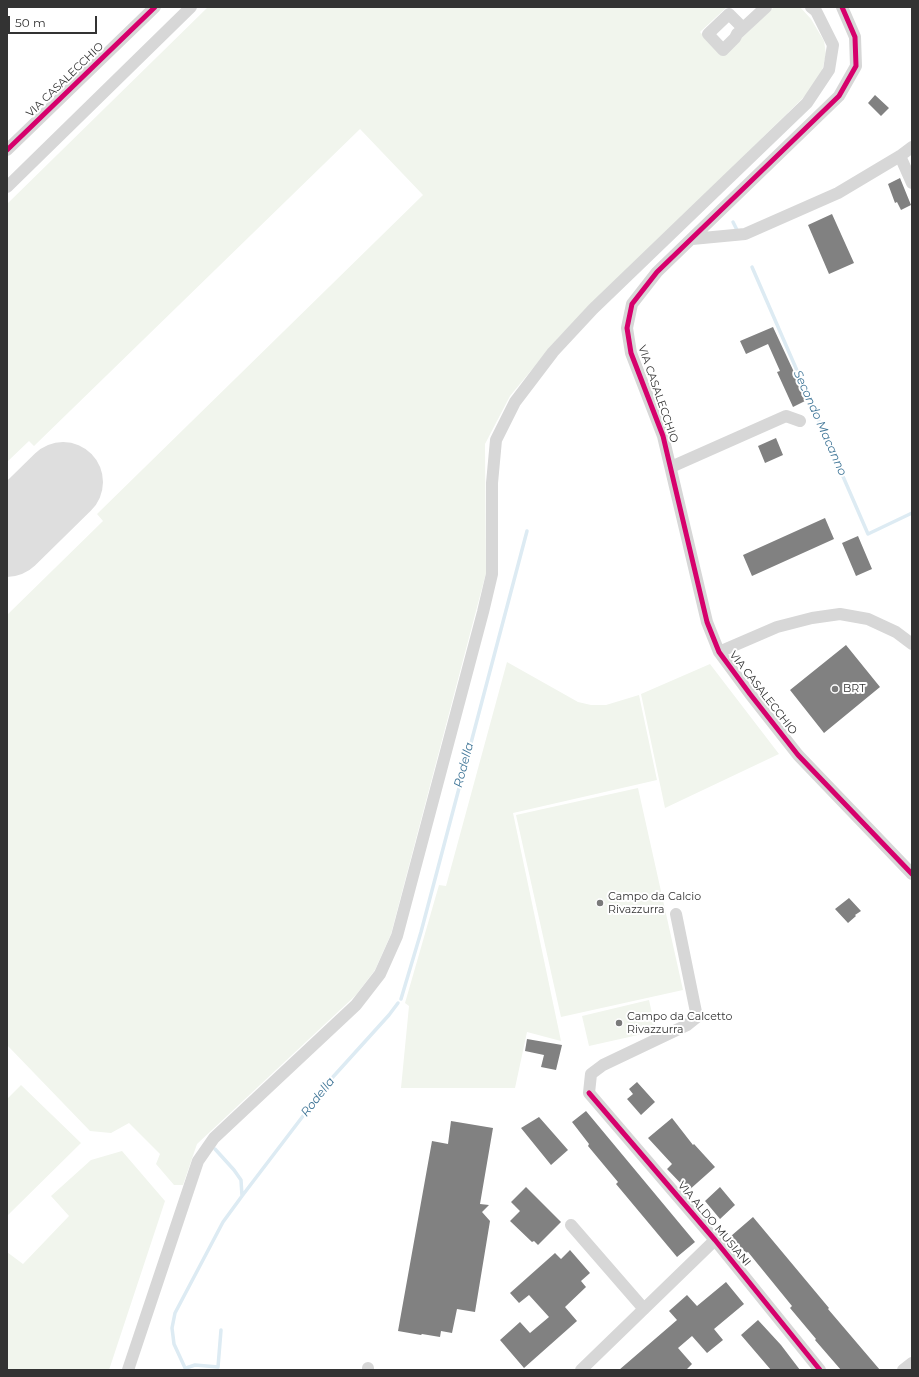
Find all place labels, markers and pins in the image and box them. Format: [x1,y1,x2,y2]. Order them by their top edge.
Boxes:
place label: BRT [843,682,865,696]
marker: BRT [830,684,840,694]
place label: Campo da Calcio Rivazzurra [608,890,701,916]
marker: Campo da Calcio Rivazzurra [595,898,605,908]
place label: Campo da Calcetto Rivazzurra [627,1010,732,1036]
marker: Campo da Calcetto Rivazzurra [614,1018,624,1028]

